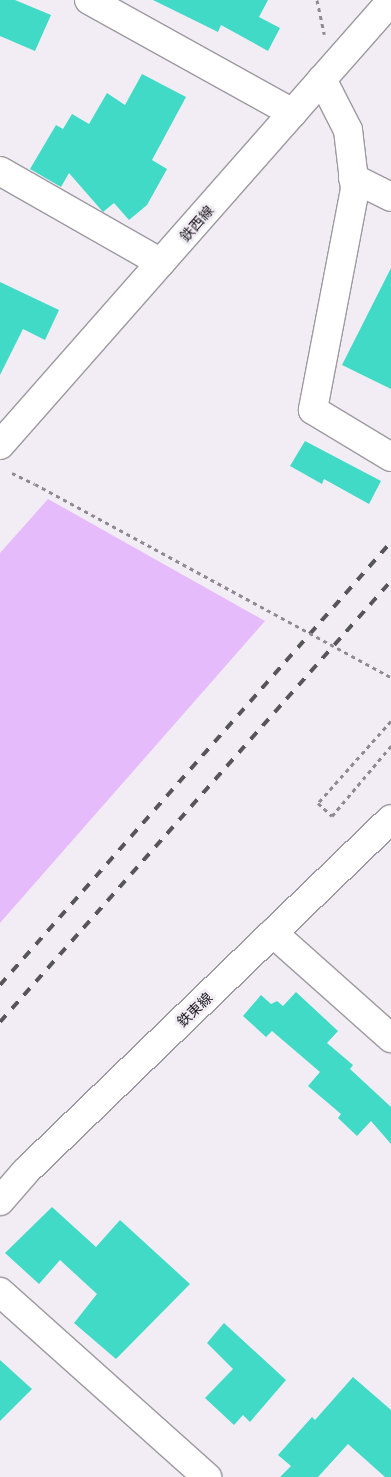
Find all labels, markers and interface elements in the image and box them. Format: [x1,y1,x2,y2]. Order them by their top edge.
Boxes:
street label: 鉄西線 [176,202,216,244]
street label: 鉄東線 [173,988,215,1030]

